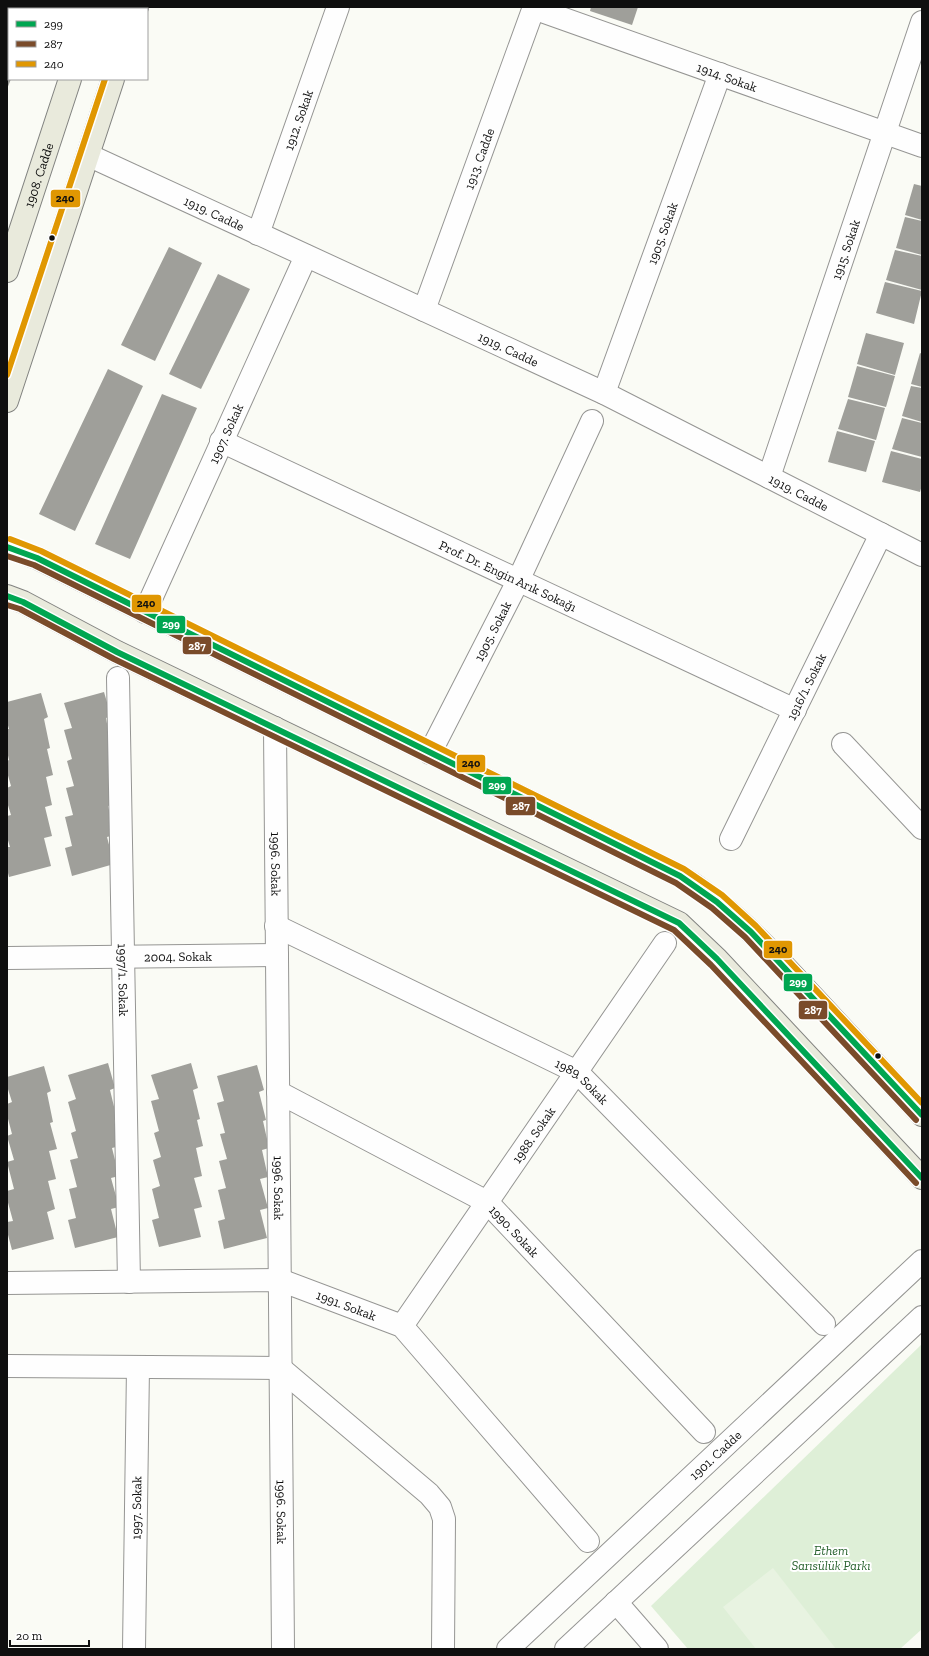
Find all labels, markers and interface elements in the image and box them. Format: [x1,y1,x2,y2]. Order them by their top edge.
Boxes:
legend [8,8,148,80]
text: 299 [44,17,63,31]
text: 287 [44,37,63,51]
text: 240 [44,57,64,71]
street label: 1914. Sokak [695,60,759,95]
street label: 1912. Sokak [281,88,316,152]
street label: 1913. Cadde [461,126,497,192]
street label: 1908. Cadde [21,141,57,209]
line badge: 240 [50,189,81,208]
text: 240 [56,192,74,205]
street label: 1919. Cadde [182,193,247,234]
street label: 1905. Sokak [644,200,681,267]
street label: 1915. Sokak [829,217,863,282]
unlabelled marker [47,233,57,243]
street label: 1919. Cadde [476,329,541,370]
street label: 1907. Sokak [206,401,246,466]
street label: 1919. Cadde [766,471,831,514]
street label: Prof. Dr. Engin Arık Sokağı [437,537,579,615]
line badge: 240 [131,594,162,613]
text: 240 [137,597,155,610]
street label: 1905. Sokak [471,599,514,664]
line badge: 299 [156,615,186,634]
text: 299 [162,618,180,631]
line badge: 287 [182,636,212,655]
text: 287 [188,640,206,653]
street label: 1916/1. Sokak [784,651,829,722]
line badge: 240 [456,754,486,773]
text: 240 [462,757,480,770]
line badge: 299 [482,776,512,795]
text: 299 [488,779,506,792]
line badge: 287 [505,796,536,816]
text: 287 [512,800,530,813]
street label: 1996. Sokak [268,832,283,897]
line badge: 240 [763,940,793,959]
street label: 1997/1. Sokak [115,943,131,1017]
text: 240 [769,943,787,956]
street label: 2004. Sokak [144,949,212,964]
line badge: 299 [783,973,813,992]
text: 299 [789,976,807,989]
line badge: 287 [798,1000,828,1020]
text: 287 [804,1004,822,1017]
unlabelled marker [873,1051,883,1061]
street label: 1989. Sokak [553,1056,612,1108]
street label: 1988. Sokak [509,1104,558,1166]
street label: 1996. Sokak [271,1156,286,1221]
street label: 1990. Sokak [486,1202,542,1260]
street label: 1991. Sokak [314,1287,379,1324]
street label: 1901. Cadde [687,1427,744,1483]
street label: 1997. Sokak [129,1476,144,1540]
street label: 1996. Sokak [274,1480,289,1545]
park label: Ethem Sarısülük Parkı [791,1543,871,1573]
scale bar [10,1622,89,1648]
text: 20 m [16,1629,43,1643]

